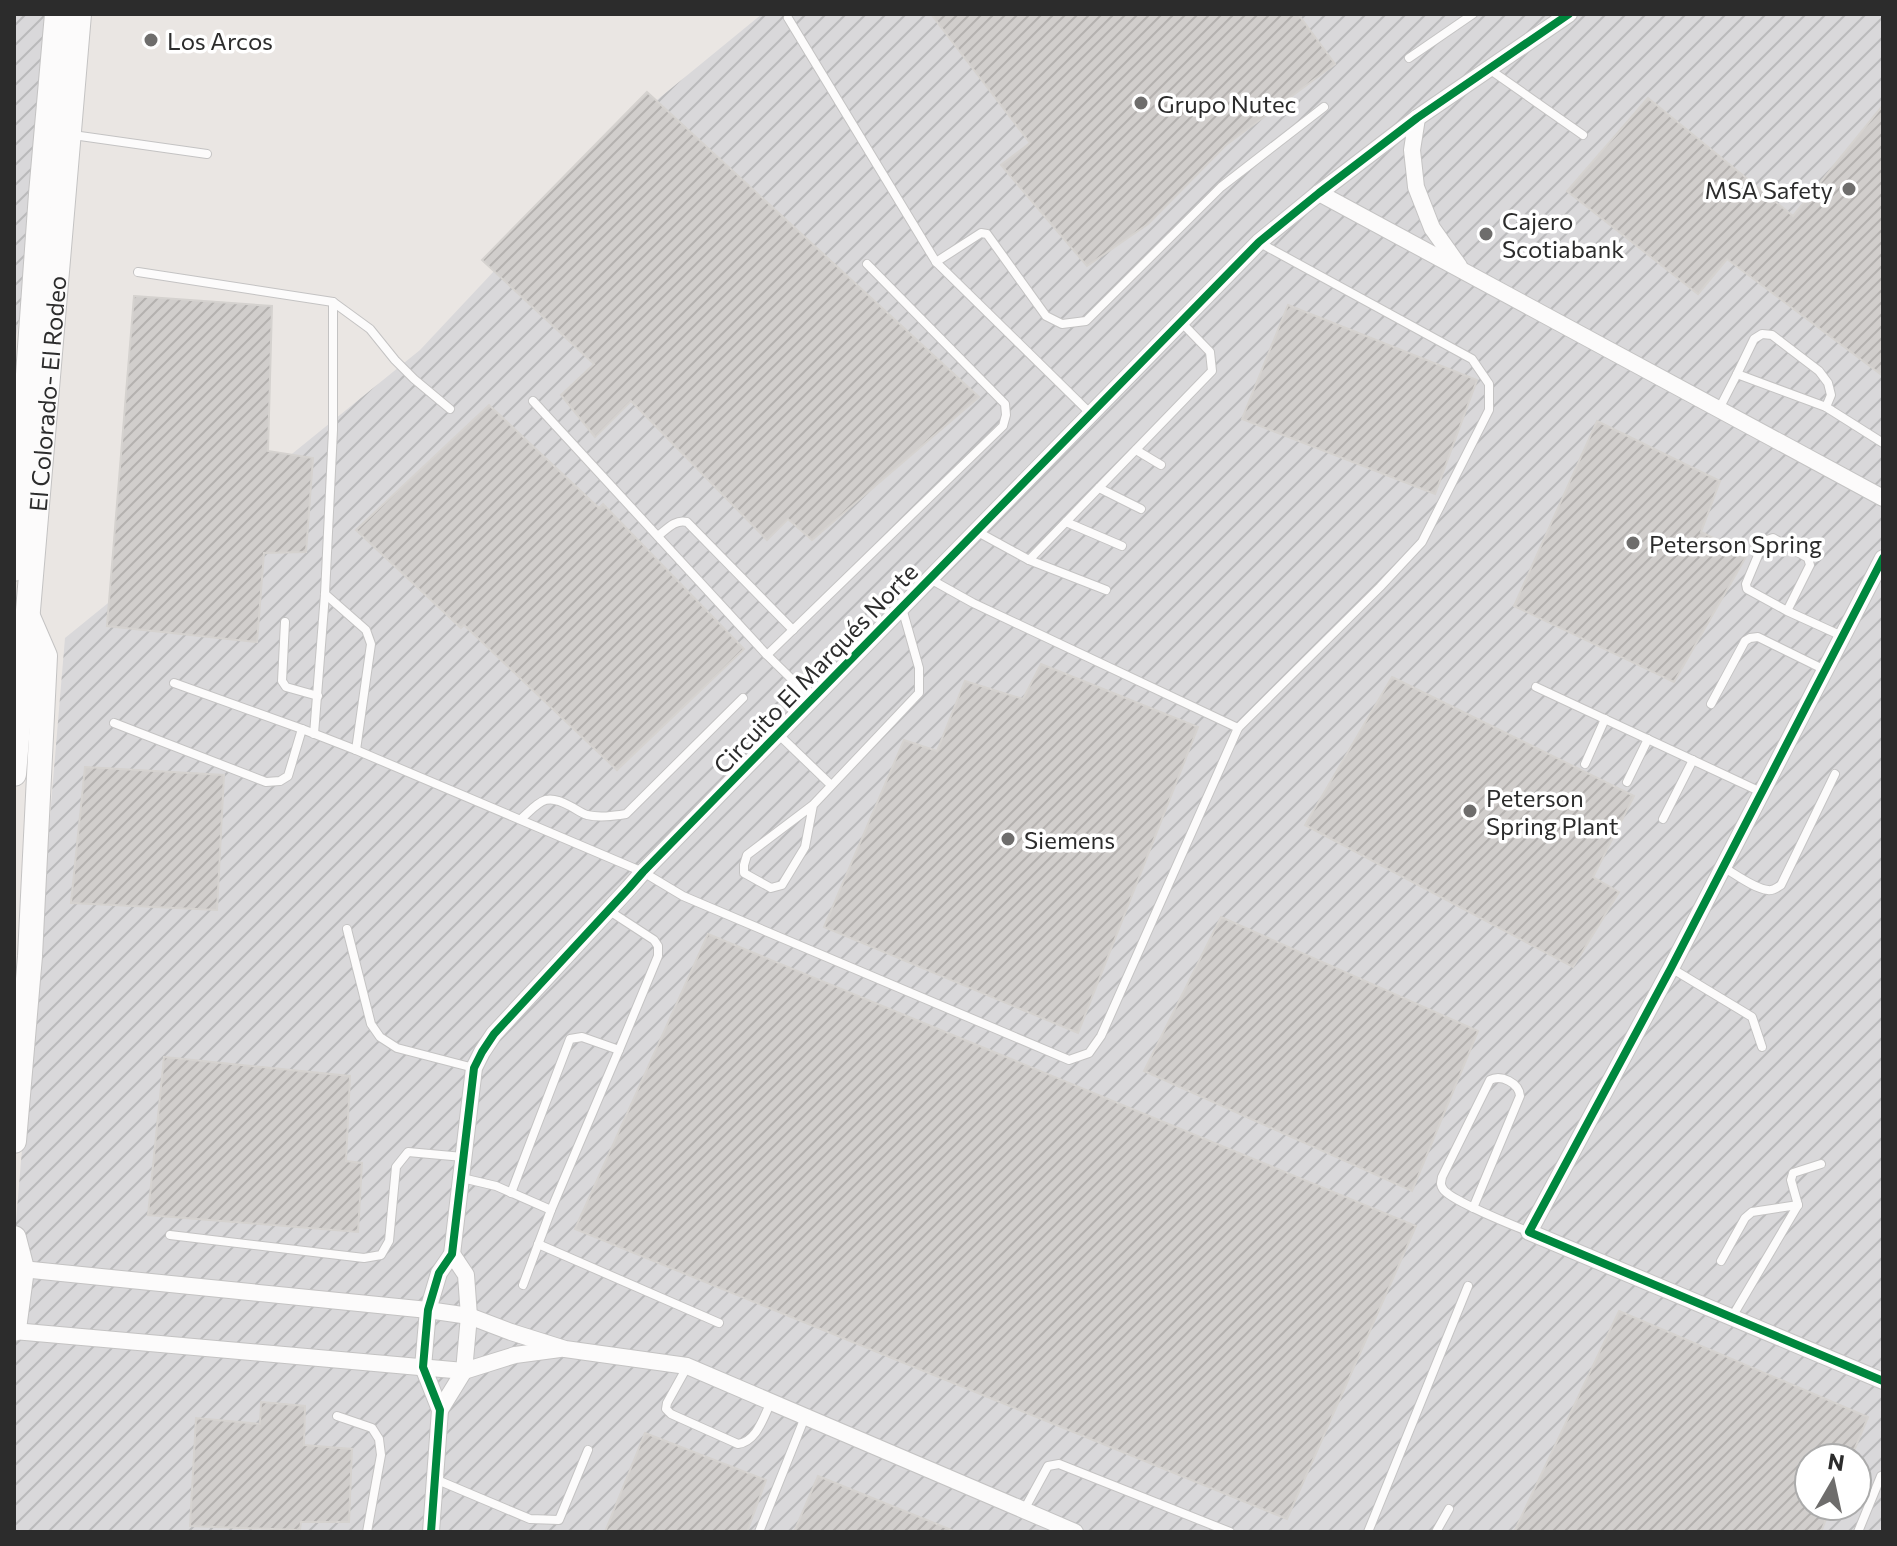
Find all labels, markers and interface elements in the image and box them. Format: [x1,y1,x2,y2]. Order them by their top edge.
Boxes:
place label: Los Arcos [167,26,273,55]
marker: Los Arcos [142,31,160,49]
place label: Grupo Nutec [1157,89,1296,118]
marker: Grupo Nutec [1132,94,1150,112]
place label: MSA Safety [1705,175,1833,204]
marker: MSA Safety [1840,180,1858,198]
place label: Cajero Scotiabank [1502,206,1624,263]
marker: Cajero Scotiabank [1477,225,1495,243]
street label: El Colorado- El Rodeo [22,274,71,512]
place label: Peterson Spring [1649,529,1822,558]
marker: Peterson Spring [1624,534,1642,552]
street label: Circuito El Marqués Norte [707,557,923,779]
place label: Peterson Spring Plant [1486,783,1619,840]
marker: Peterson Spring Plant [1461,802,1479,820]
place label: Siemens [1024,825,1115,854]
marker: Siemens [999,830,1017,848]
north arrow [1793,1442,1873,1522]
text: N [1826,1447,1846,1476]

